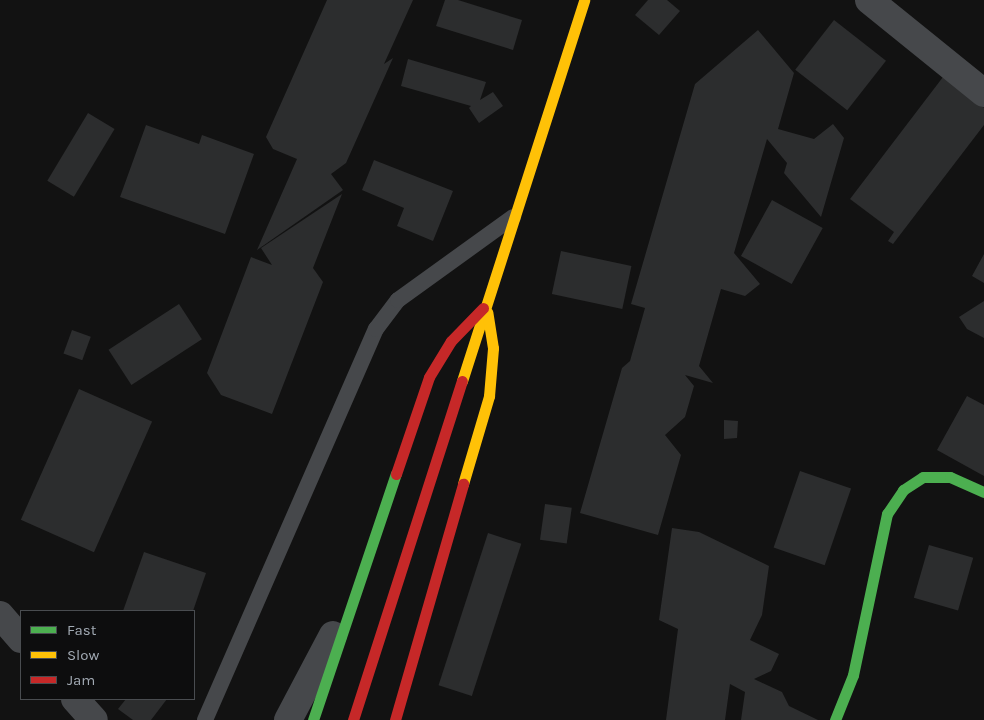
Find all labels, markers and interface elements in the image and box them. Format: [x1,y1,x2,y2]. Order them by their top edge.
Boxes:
legend [20,610,195,700]
text: Fast [67,621,96,639]
text: Slow [67,646,99,664]
text: Jam [67,671,95,689]

